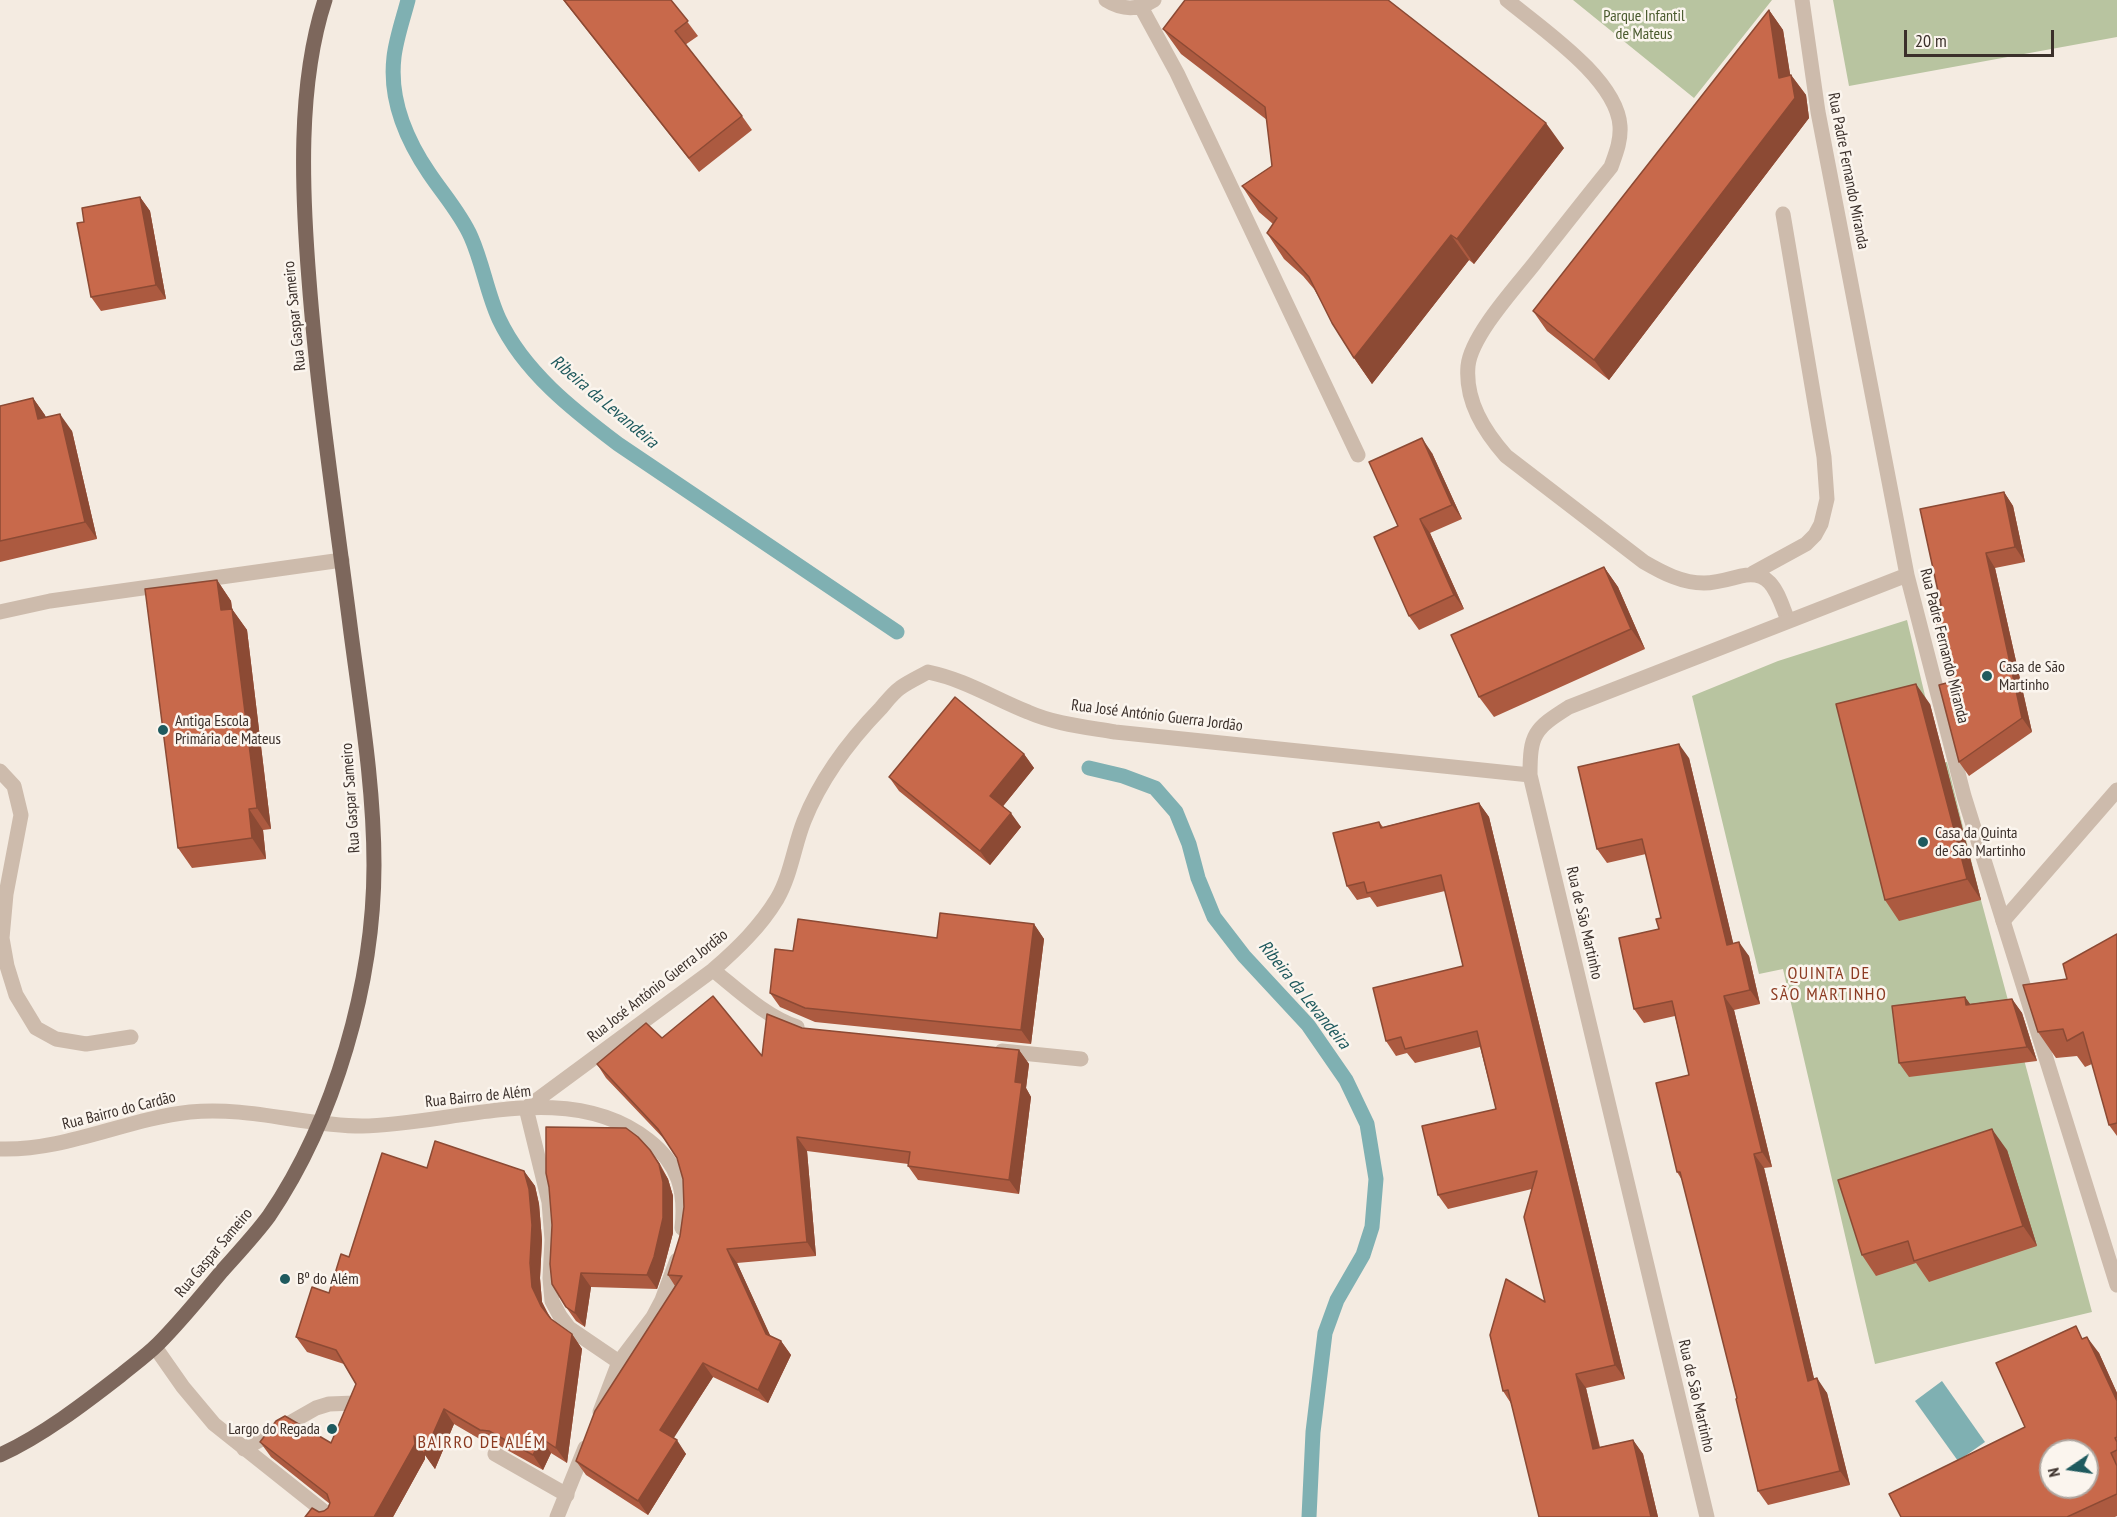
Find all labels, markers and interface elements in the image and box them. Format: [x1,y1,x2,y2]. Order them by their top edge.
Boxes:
park label: Parque Infantil de Mateus [1603,6,1685,44]
scale bar [1907,18,2057,56]
text: 20 m [1915,29,1947,52]
street label: Rua Padre Fernando Miranda [1823,91,1873,251]
street label: Rua Gaspar Sameiro [280,260,310,372]
water label: Ribeira da Levandeira [546,351,662,453]
street label: Rua Padre Fernando Miranda [1915,567,1973,725]
place label: Casa de São Martinho [1999,657,2065,695]
marker: Casa de São Martinho [1980,669,1994,683]
street label: Rua José António Guerra Jordão [1070,696,1244,736]
place label: Antiga Escola Primária de Mateus [175,711,281,749]
marker: Antiga Escola Primária de Mateus [156,723,170,737]
street label: Rua Gaspar Sameiro [338,742,364,854]
place label: Casa da Quinta de São Martinho [1935,823,2026,861]
marker: Casa da Quinta de São Martinho [1916,835,1930,849]
street label: Rua de São Martinho [1562,865,1606,981]
street label: Rua José António Guerra Jordão [584,925,732,1047]
water label: Ribeira da Levandeira [1254,936,1354,1054]
district label: QUINTA DE SÃO MARTINHO [1771,963,1887,1006]
street label: Rua Bairro de Além [424,1082,532,1112]
street label: Rua Bairro do Cardão [60,1088,178,1134]
street label: Rua Gaspar Sameiro [171,1205,257,1301]
place label: Bº do Além [297,1269,359,1289]
marker: Bº do Além [278,1272,292,1286]
street label: Rua de São Martinho [1674,1338,1718,1454]
place label: Largo do Regada [228,1419,320,1439]
marker: Largo do Regada [325,1422,339,1436]
district label: BAIRRO DE ALÉM [418,1432,546,1454]
north arrow [2039,1439,2099,1499]
text: N [2043,1466,2064,1479]

